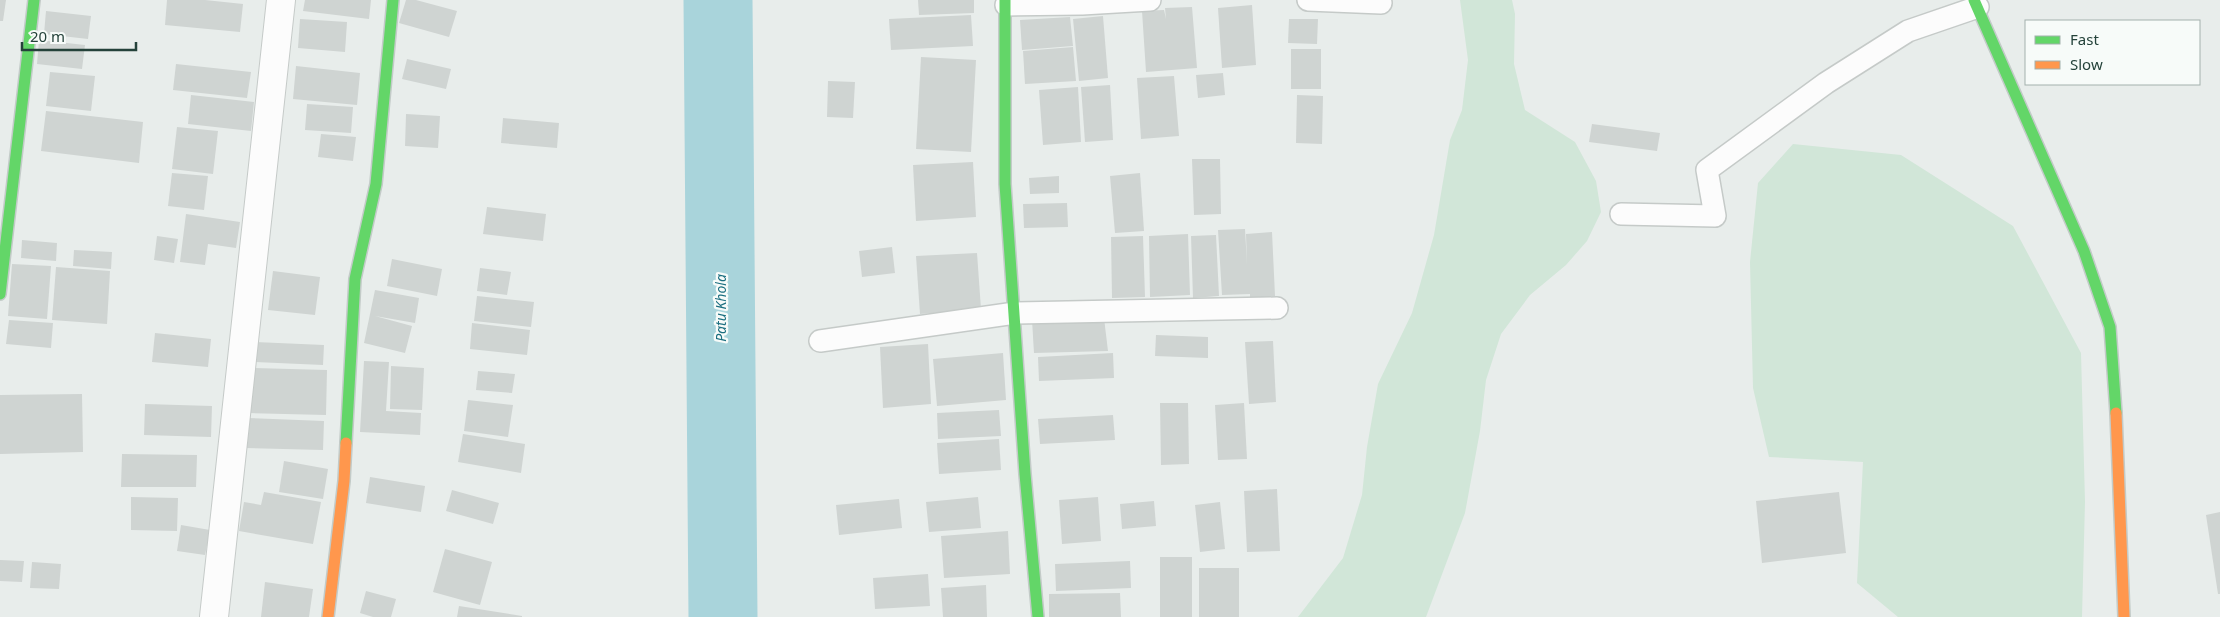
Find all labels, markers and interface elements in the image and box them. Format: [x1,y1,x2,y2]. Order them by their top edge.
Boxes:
scale bar [22,20,136,52]
legend [2025,20,2200,85]
text: 20 m [30,26,65,46]
text: Fast [2070,29,2099,49]
text: Slow [2070,54,2103,74]
water label: Patu Khola [711,274,730,342]

